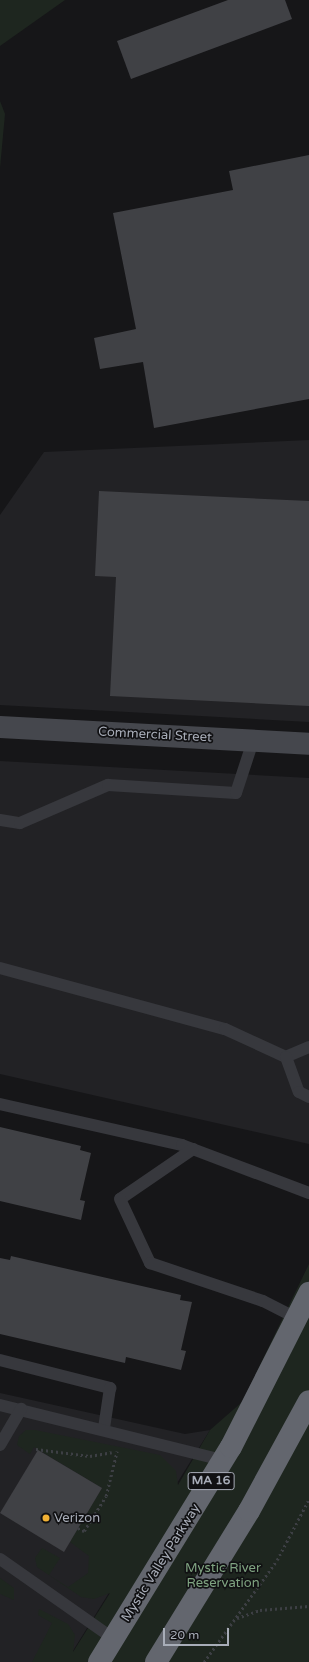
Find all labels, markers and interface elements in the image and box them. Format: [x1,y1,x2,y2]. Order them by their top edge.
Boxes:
street label: Commercial Street [98,724,212,746]
road number: MA 16 [187,1471,235,1491]
street label: Mystic Valley Parkway [118,1501,204,1625]
place label: Verizon [54,1510,100,1526]
marker: Verizon [41,1513,51,1523]
park label: Mystic River Reservation [185,1561,261,1592]
scale bar [165,1620,231,1646]
text: 20 m [170,1628,199,1642]

